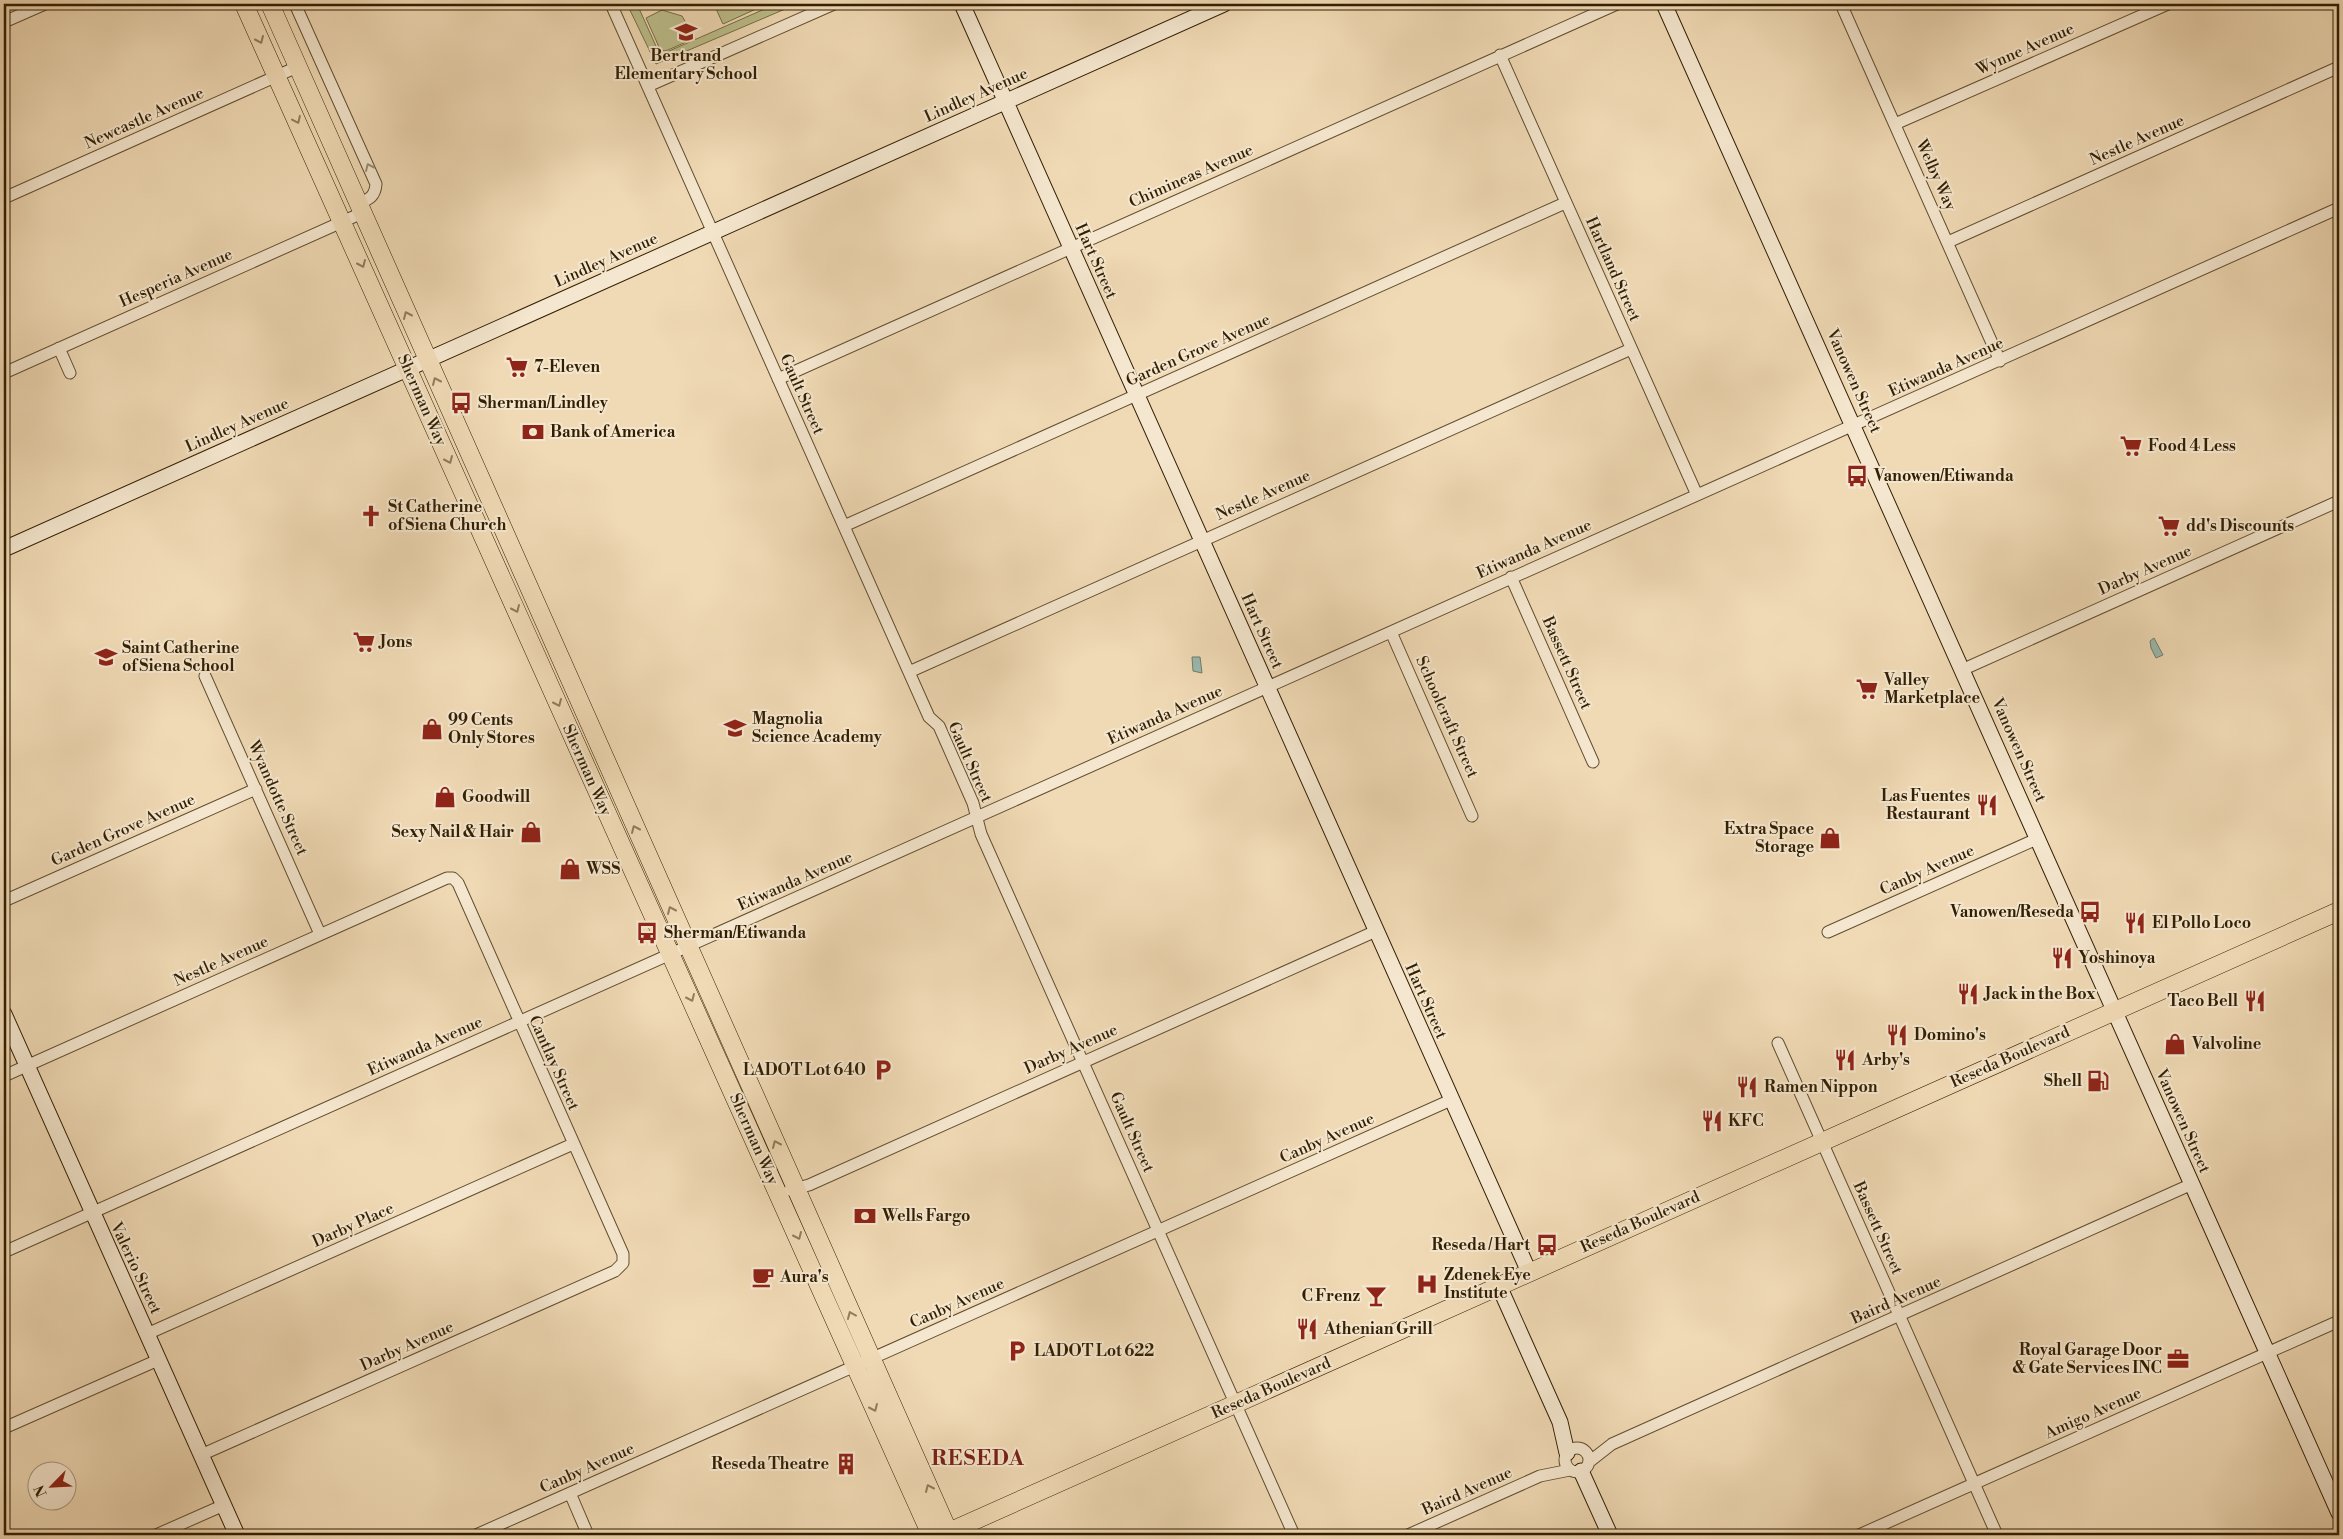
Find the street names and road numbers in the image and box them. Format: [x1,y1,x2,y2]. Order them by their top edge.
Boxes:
street label: Wynne Avenue [1972,18,2077,80]
street label: Lindley Avenue [921,63,1031,127]
street label: Newcastle Avenue [81,83,207,153]
street label: Nestle Avenue [2087,110,2187,170]
street label: Welby Way [1911,136,1961,214]
street label: Chimineas Avenue [1126,140,1256,212]
street label: Hartland Street [1581,214,1645,325]
street label: Hart Street [1070,220,1122,302]
street label: Lindley Avenue [551,228,661,292]
street label: Hesperia Avenue [116,244,236,312]
street label: Garden Grove Avenue [1123,309,1273,391]
street label: Vanowen Street [1822,325,1886,436]
street label: Etiwanda Avenue [1885,333,2007,401]
street label: Sherman Way [393,351,451,449]
street label: Gault Street [775,351,829,438]
street label: Lindley Avenue [182,393,292,457]
street label: Nestle Avenue [1213,465,1313,525]
street label: Etiwanda Avenue [1473,515,1595,583]
street label: Darby Avenue [2095,541,2195,599]
street label: Hart Street [1236,590,1288,672]
street label: Bassett Street [1537,613,1597,713]
street label: Schoolcraft Street [1411,653,1483,781]
street label: Etiwanda Avenue [1104,681,1226,749]
street label: Vanowen Street [1987,694,2051,805]
street label: Gault Street [943,719,997,806]
street label: Sherman Way [558,721,616,819]
street label: Wyandotte Street [243,737,312,859]
street label: Garden Grove Avenue [48,789,198,871]
street label: Canby Avenue [1877,840,1977,900]
street label: Etiwanda Avenue [734,847,856,915]
street label: Nestle Avenue [171,931,271,991]
street label: Hart Street [1400,960,1452,1042]
street label: Etiwanda Avenue [364,1012,486,1080]
street label: Cantlay Street [524,1012,584,1114]
street label: Darby Avenue [1021,1020,1121,1078]
street label: Reseda Boulevard [1947,1022,2073,1092]
street label: Vanowen Street [2151,1065,2215,1176]
street label: Gault Street [1105,1089,1159,1176]
street label: Sherman Way [725,1090,783,1188]
street label: Canby Avenue [1277,1108,1377,1168]
street label: Bassett Street [1848,1178,1908,1278]
street label: Reseda Boulevard [1577,1187,1703,1257]
street label: Darby Place [309,1198,397,1252]
street label: Valerio Street [106,1218,166,1318]
street label: Baird Avenue [1847,1271,1944,1329]
street label: Canby Avenue [907,1273,1007,1333]
street label: Darby Avenue [357,1317,457,1375]
street label: Reseda Boulevard [1208,1353,1334,1423]
street label: Amigo Avenue [2041,1383,2144,1444]
street label: Canby Avenue [537,1438,637,1498]
street label: Baird Avenue [1418,1462,1515,1520]

